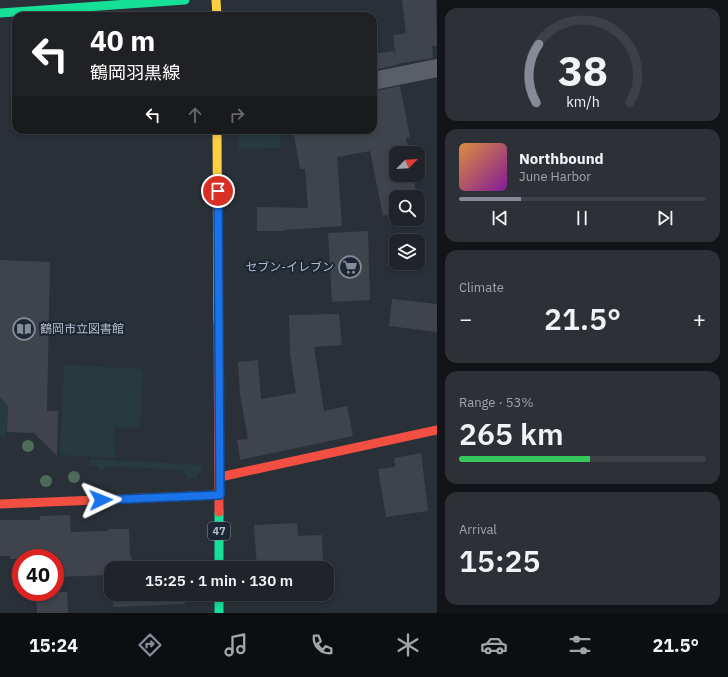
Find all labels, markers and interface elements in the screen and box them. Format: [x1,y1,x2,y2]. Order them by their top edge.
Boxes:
text: 40 m [90,22,155,59]
icon: left [24,28,76,80]
text: 38 [558,42,607,96]
text: 鶴岡羽黒線 [90,61,180,84]
text: km/h [566,91,599,110]
icon: left [142,104,164,126]
icon: ahead [184,104,206,126]
icon: right [226,104,248,126]
north arrow [389,146,425,182]
map controls [389,146,425,270]
text: Northbound [519,149,604,168]
text: June Harbor [519,168,591,185]
pin [201,174,235,208]
icon: arrive [207,180,229,202]
button: search [389,190,425,226]
icon: previous [489,207,511,229]
icon: pause [571,207,593,229]
icon: next [654,207,676,229]
button: layers [389,234,425,270]
supermarket icon: セブン-イレブン [337,254,363,280]
place label: セブン-イレブン [245,259,334,274]
text: Climate [459,279,504,296]
text: 21.5° [544,299,621,338]
text: − [459,304,472,333]
text: + [693,304,706,333]
library icon: 鶴岡市立図書館 [11,316,37,342]
place label: 鶴岡市立図書館 [40,321,124,336]
text: Range · 53% [459,394,533,411]
text: 265 km [459,414,564,453]
position arrow [80,479,122,521]
text: Arrival [459,521,497,538]
road number: 47 [208,522,230,540]
text: 15:25 [459,541,541,580]
speed limit sign: 40 [12,549,64,601]
text: 15:25 · 1 min · 130 m [145,571,293,590]
icon: directions [136,631,164,659]
icon: music [222,631,250,659]
icon: phone [308,631,336,659]
icon: climate [394,631,422,659]
icon: car [480,631,508,659]
icon: filters [566,631,594,659]
text: 15:24 [29,634,78,657]
text: 21.5° [652,634,699,657]

